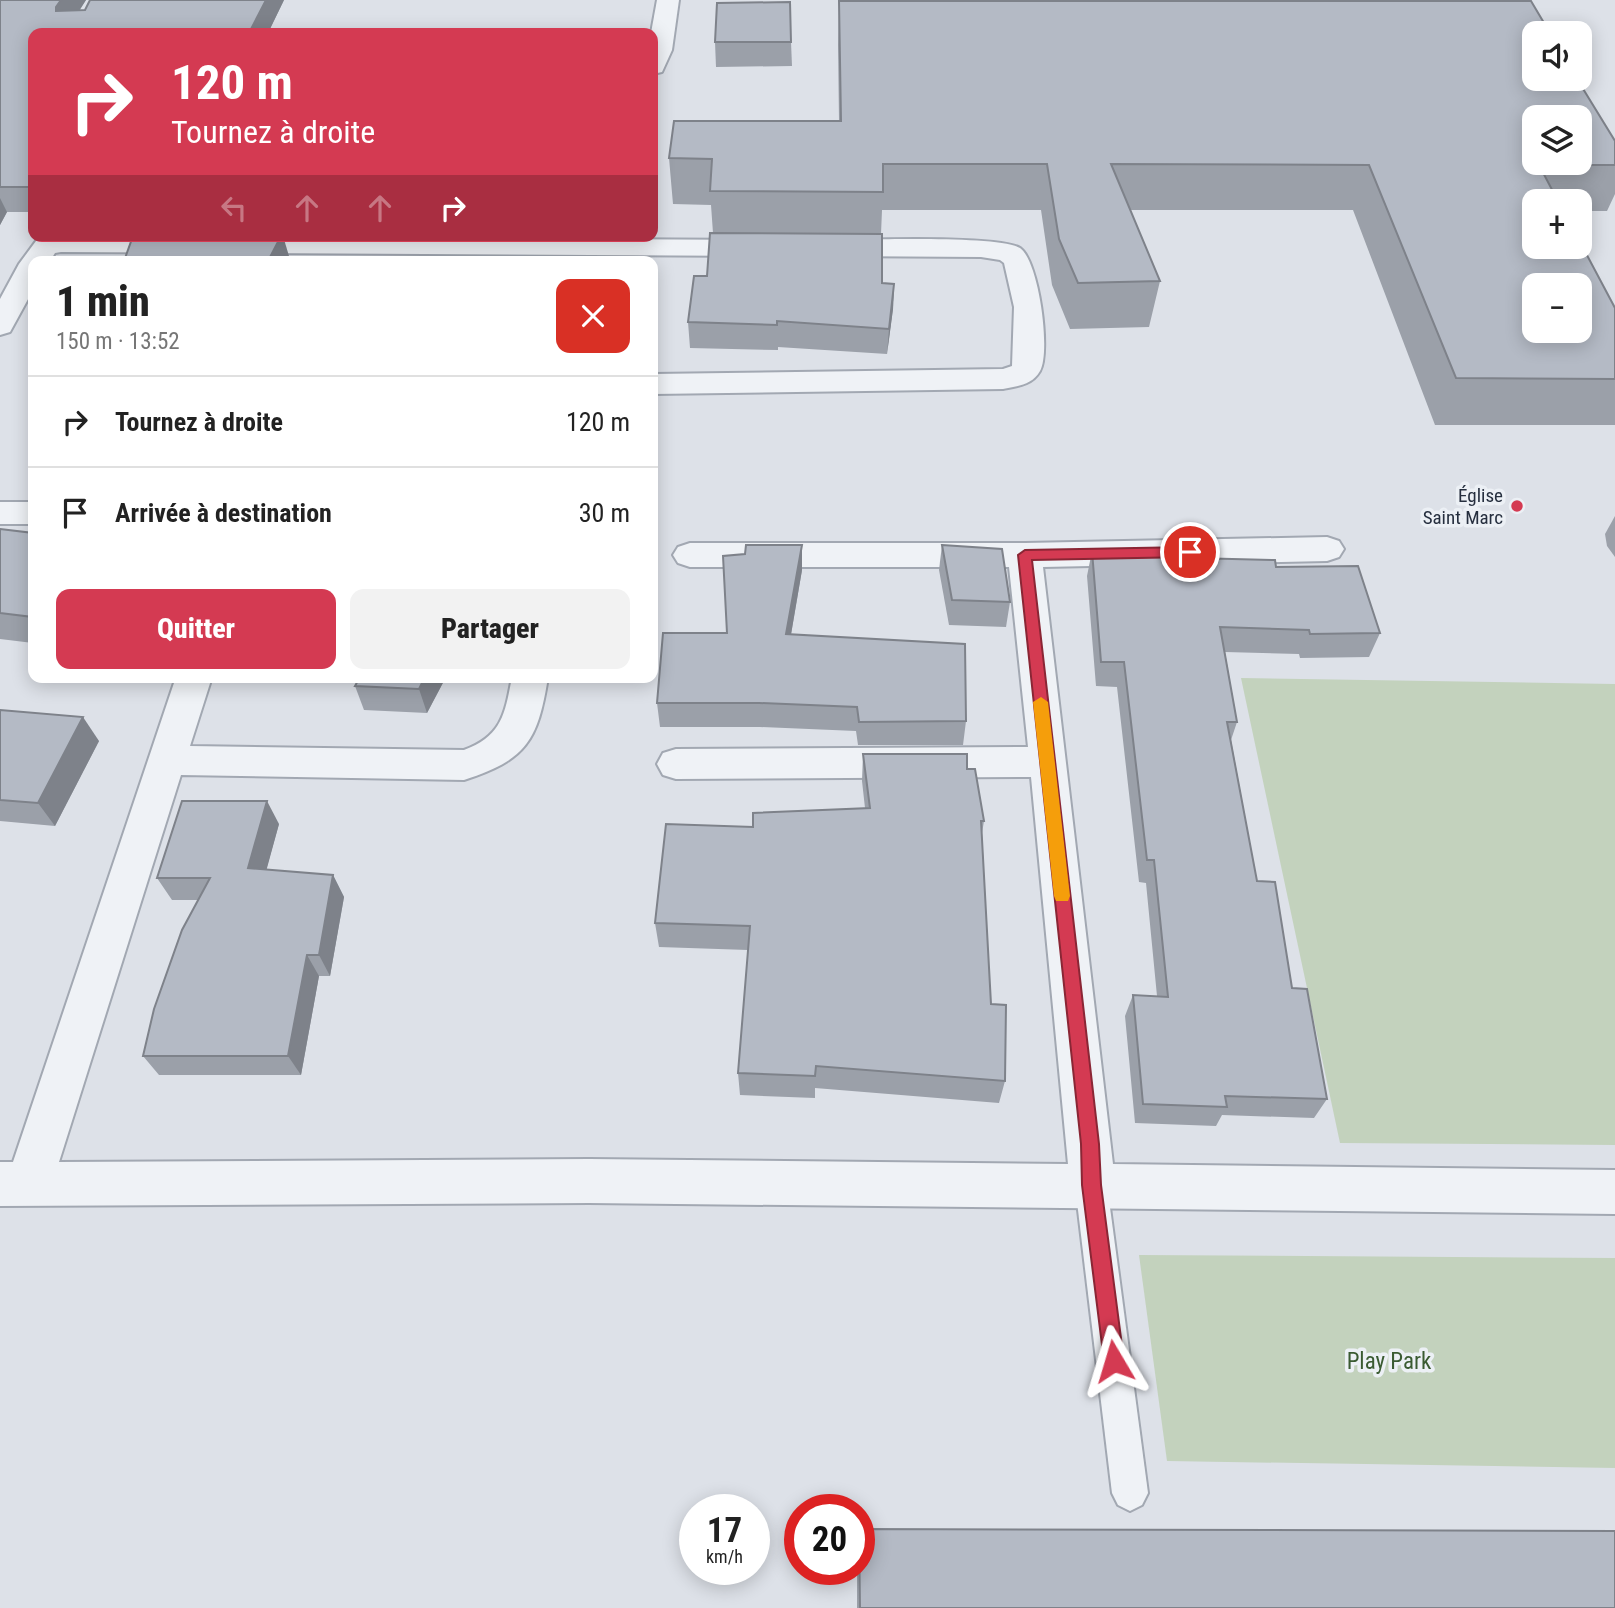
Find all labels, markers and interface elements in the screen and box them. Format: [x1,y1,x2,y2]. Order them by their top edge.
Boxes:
map controls [1522,21,1592,343]
button: sound [1522,21,1592,91]
text: 120 m [171,54,293,111]
icon: right [56,56,147,147]
button: layers [1522,105,1592,175]
text: Tournez à droite [171,113,375,151]
icon: left [215,189,253,227]
icon: ahead [288,189,326,227]
icon: ahead [361,189,399,227]
icon: right [434,189,472,227]
button: + [1522,189,1592,259]
button: − [1522,273,1592,343]
text: 1 min [56,277,150,326]
button: close [556,279,630,353]
text: 150 m · 13:52 [56,328,180,355]
icon: right [56,403,94,441]
text: Tournez à droite [115,407,283,437]
text: 120 m [566,407,630,437]
place label: Église Saint Marc [1423,484,1503,529]
icon: arrive [56,494,94,532]
text: Arrivée à destination [115,498,332,528]
text: 30 m [579,498,630,528]
marker: Église Saint Marc [1509,498,1525,514]
pin [1160,522,1220,582]
icon: arrive [1171,533,1209,571]
button: Quitter [56,589,336,669]
button: Partager [350,589,630,669]
position arrow [1077,1324,1151,1398]
park label: Play Park [1347,1348,1432,1375]
speed limit sign: 20 [784,1494,875,1585]
text: 17 [707,1510,742,1551]
text: km/h [706,1546,743,1567]

